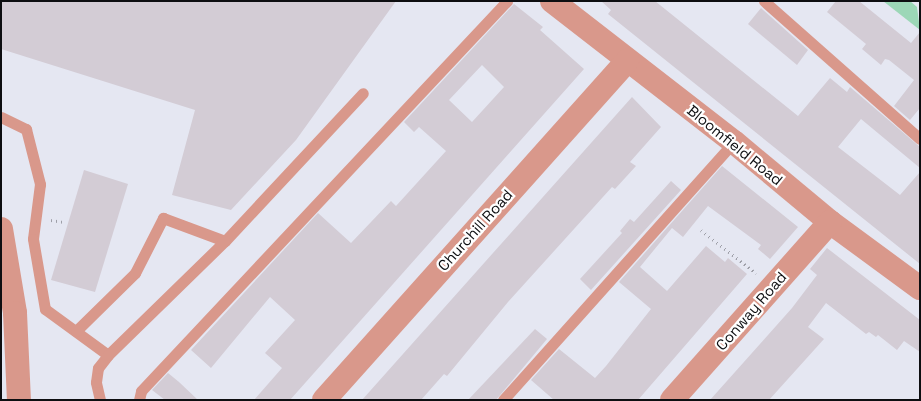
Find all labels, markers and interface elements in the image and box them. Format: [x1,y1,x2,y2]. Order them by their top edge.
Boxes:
street label: Bloomfield Road [684,101,786,189]
street label: Churchill Road [434,186,516,274]
street label: Conway Road [712,268,790,354]

